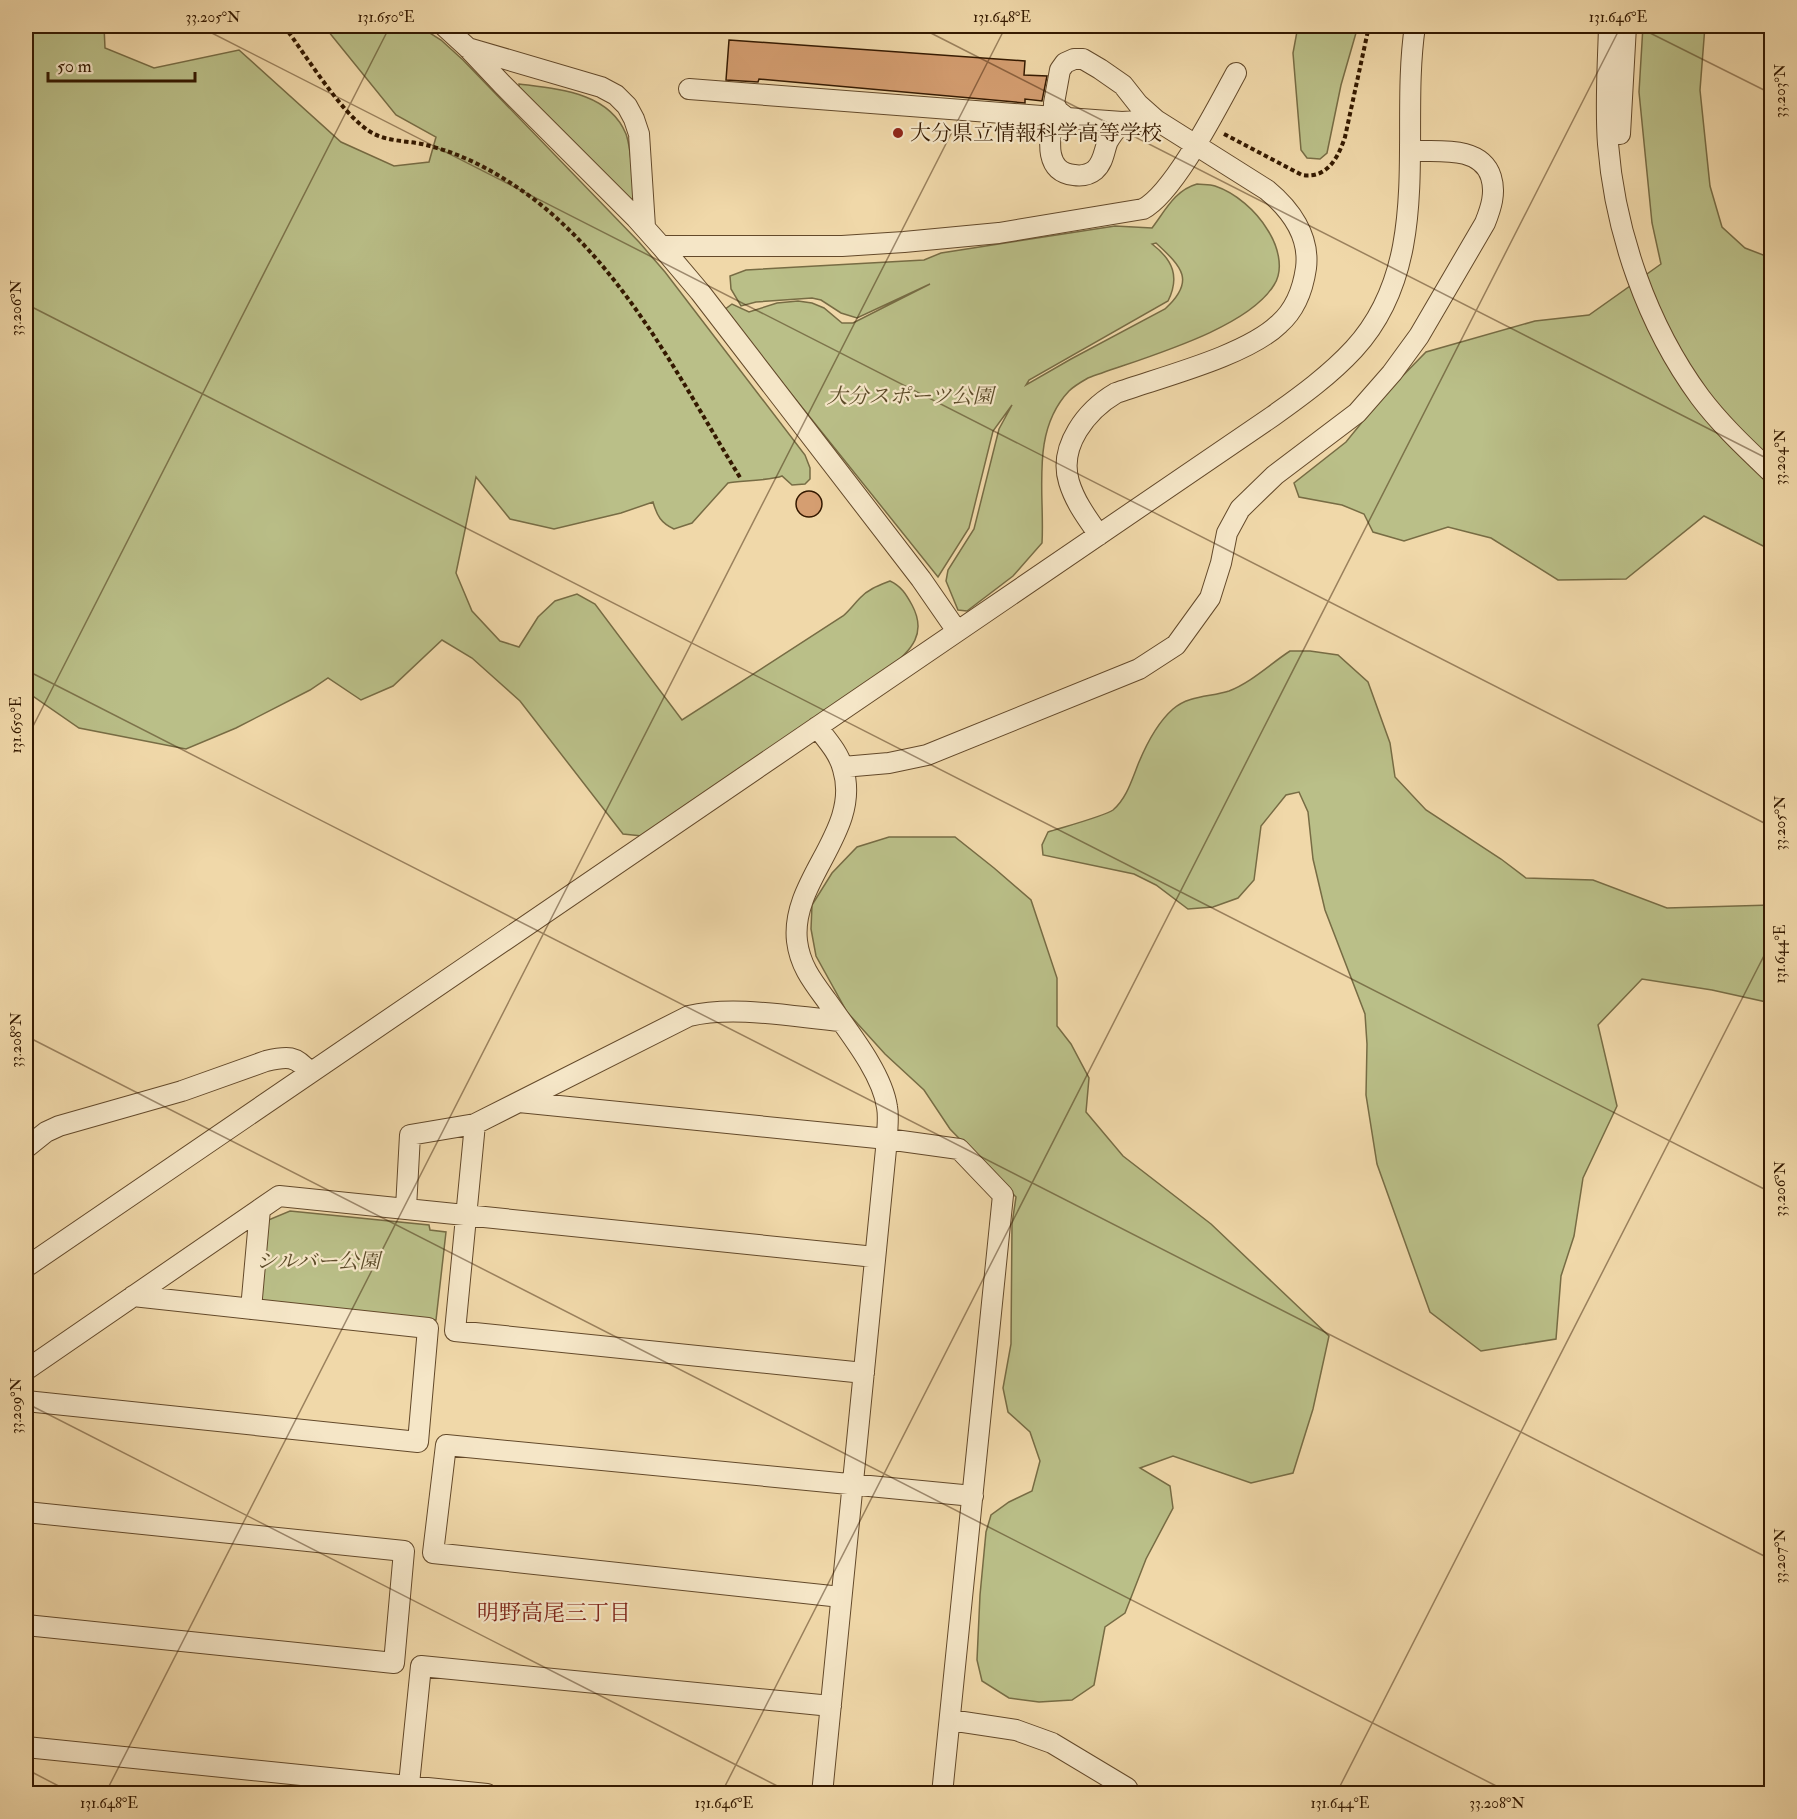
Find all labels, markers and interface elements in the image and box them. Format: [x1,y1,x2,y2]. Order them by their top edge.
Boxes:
text: 33.205°N [185,8,241,27]
text: 131.650°E [357,8,415,27]
text: 131.648°E [973,8,1031,27]
text: 131.646°E [1589,8,1648,27]
scale bar [48,45,195,83]
text: 50 m [57,55,92,78]
text: 33.203°N [1771,63,1790,118]
place label: 大分県立情報科学高等学校 [910,120,1162,147]
marker: 大分県立情報科学高等学校 [891,126,905,140]
text: 33.206°N [7,279,26,336]
park label: 大分スポーツ公園 [826,383,997,410]
text: 33.204°N [1771,428,1790,485]
text: 131.650°E [7,696,26,754]
text: 33.205°N [1771,795,1790,851]
text: 131.644°E [1771,924,1790,984]
text: 33.208°N [7,1012,26,1068]
text: 33.206°N [1771,1160,1790,1217]
park label: シルバー公園 [256,1248,383,1275]
text: 33.209°N [7,1377,26,1434]
text: 33.207°N [1771,1528,1790,1584]
district label: 明野高尾三丁目 [477,1599,631,1627]
text: 131.648°E [80,1794,138,1813]
text: 131.646°E [695,1794,754,1813]
text: 131.644°E [1310,1794,1370,1813]
text: 33.208°N [1469,1794,1525,1813]

